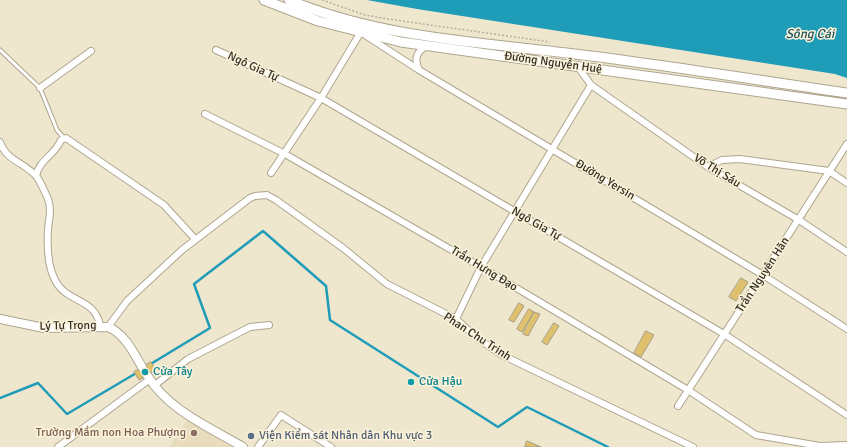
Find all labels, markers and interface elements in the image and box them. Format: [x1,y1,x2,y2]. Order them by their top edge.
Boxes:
water label: Sông Cái [786,27,834,43]
street label: Ngô Gia Tự [225,49,281,85]
street label: Đường Nguyễn Huệ [503,49,603,77]
street label: Võ Thị Sáu [691,151,743,191]
street label: Đường Yersin [572,157,638,203]
street label: Ngô Gia Tự [509,204,563,244]
street label: Trần Nguyên Hãn [733,234,793,316]
street label: Trần Hưng Đạo [448,243,520,295]
street label: Phan Chu Trinh [440,310,514,364]
street label: Lý Tự Trọng [39,318,97,334]
place label: Cửa Tây [153,365,192,379]
marker: Cửa Tây [140,367,150,377]
place label: Cửa Hậu [419,375,462,389]
marker: Cửa Hậu [406,377,416,387]
place label: Trường Mầm non Hoa Phượng [36,426,186,440]
marker: Trường Mầm non Hoa Phượng [189,428,199,438]
place label: Viện Kiểm sát Nhân dân Khu vực 3 [259,429,432,443]
marker: Viện Kiểm sát Nhân dân Khu vực 3 [246,431,256,441]

